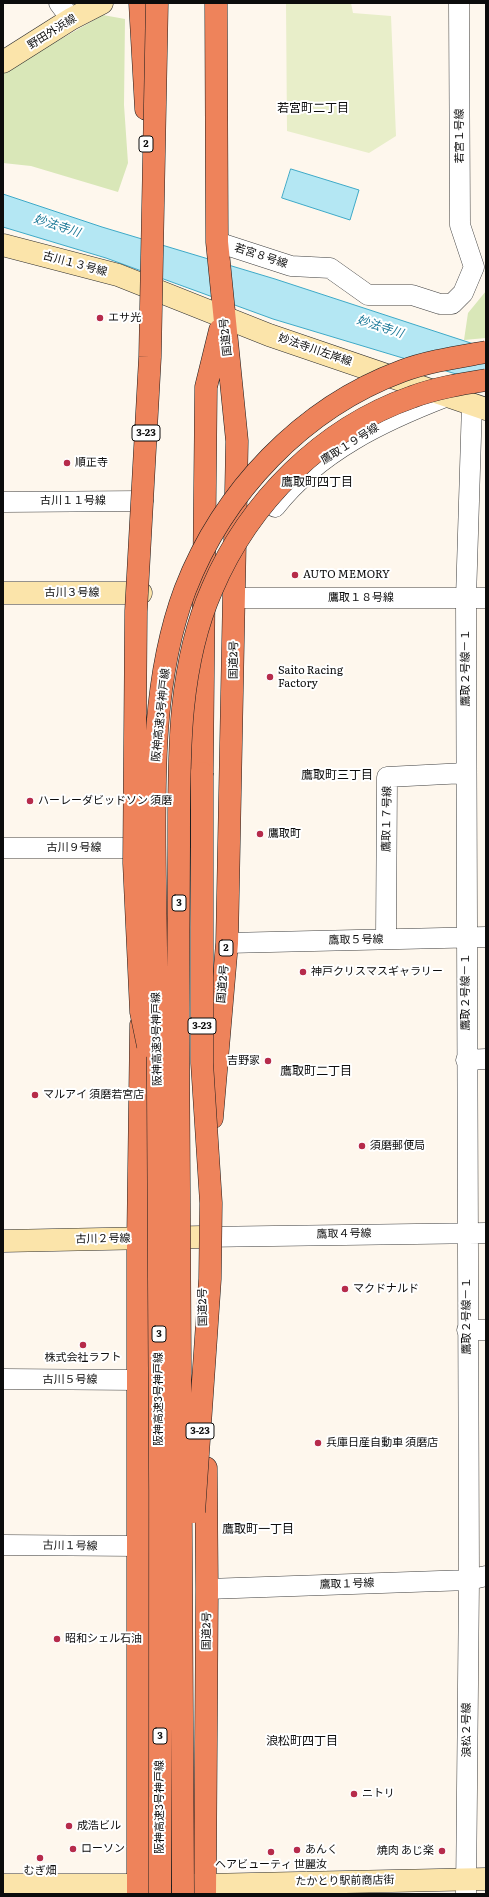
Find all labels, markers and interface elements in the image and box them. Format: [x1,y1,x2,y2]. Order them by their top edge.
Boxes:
street label: 野田外浜線 [25,12,79,52]
district label: 若宮町二丁目 [277,101,349,115]
street label: 若宮１号線 [453,109,467,163]
road number: 2 [139,136,153,152]
water label: 妙法寺川 [32,212,82,240]
street label: 若宮８号線 [233,241,289,271]
street label: 古川１３号線 [41,249,109,279]
place label: エサ光 [108,311,141,325]
marker: エサ光 [95,313,105,323]
water label: 妙法寺川 [355,313,405,341]
street label: 国道2号 [217,317,235,357]
street label: 妙法寺川左岸線 [276,331,354,369]
street label: 鷹取１９号線 [319,421,381,467]
road number: 3-23 [132,425,160,441]
place label: 順正寺 [75,456,108,470]
marker: 順正寺 [62,458,72,468]
district label: 鷹取町四丁目 [281,475,353,489]
street label: 古川１１号線 [40,494,106,508]
place label: AUTO MEMORY [303,568,390,582]
marker: AUTO MEMORY [290,570,300,580]
street label: 古川３号線 [45,586,99,600]
street label: 鷹取１８号線 [328,591,394,605]
street label: 鷹取２号線－１ [459,630,473,706]
street label: 国道2号 [227,641,241,679]
place label: Saito Racing Factory [278,664,343,690]
street label: 阪神高速3号神戸線 [150,668,172,762]
marker: Saito Racing Factory [265,672,275,682]
district label: 鷹取町三丁目 [301,768,373,782]
street label: 鷹取１７号線 [380,786,394,852]
place label: ハーレーダビッドソン 須磨 [38,794,172,808]
marker: ハーレーダビッドソン 須磨 [25,796,35,806]
place label: 鷹取町 [268,827,301,841]
marker: 鷹取町 [255,829,265,839]
street label: 古川９号線 [47,841,101,855]
road number: 3 [172,895,186,911]
street label: 鷹取５号線 [328,933,384,947]
road number: 2 [219,940,233,956]
street label: 鷹取２号線－１ [459,954,473,1030]
street label: 国道2号 [215,964,231,1004]
place label: 神戸クリスマスギャラリー [311,965,443,979]
marker: 神戸クリスマスギャラリー [298,967,308,977]
street label: 阪神高速3号神戸線 [150,992,164,1086]
road number: 3-23 [188,1018,216,1034]
place label: 吉野家 [227,1054,260,1068]
marker: 吉野家 [263,1056,273,1066]
district label: 鷹取町二丁目 [280,1064,352,1078]
place label: マルアイ 須磨若宮店 [43,1088,144,1102]
marker: マルアイ 須磨若宮店 [30,1090,40,1100]
place label: 須磨郵便局 [370,1139,425,1153]
marker: 須磨郵便局 [357,1141,367,1151]
street label: 鷹取４号線 [316,1227,372,1241]
street label: 古川２号線 [75,1232,131,1246]
street label: 鷹取２号線－１ [460,1278,474,1354]
place label: マクドナルド [353,1282,419,1296]
marker: マクドナルド [340,1284,350,1294]
street label: 国道2号 [196,1288,210,1326]
road number: 3 [152,1326,166,1342]
marker: 株式会社ラフト [78,1340,88,1350]
place label: 株式会社ラフト [45,1351,121,1365]
street label: 阪神高速3号神戸線 [152,1352,166,1446]
street label: 古川５号線 [43,1373,97,1387]
road number: 3-23 [186,1423,214,1439]
place label: 兵庫日産自動車 須磨店 [326,1436,438,1450]
marker: 兵庫日産自動車 須磨店 [313,1438,323,1448]
district label: 鷹取町一丁目 [222,1522,294,1536]
street label: 古川１号線 [42,1539,98,1553]
street label: 鷹取１号線 [319,1576,375,1592]
street label: 国道2号 [200,1612,214,1650]
place label: 昭和シェル石油 [65,1632,142,1646]
marker: 昭和シェル石油 [52,1634,62,1644]
street label: 浪松２号線 [460,1703,474,1757]
road number: 3 [153,1728,167,1744]
district label: 浪松町四丁目 [266,1734,338,1748]
street label: 阪神高速3号神戸線 [153,1760,167,1854]
place label: ニトリ [362,1787,395,1801]
marker: ニトリ [349,1789,359,1799]
place label: 成浩ビル [77,1819,121,1833]
marker: 成浩ビル [64,1821,74,1831]
place label: ローソン [81,1842,125,1856]
place label: あんく [305,1843,338,1857]
marker: ローソン [68,1844,78,1854]
place label: 焼肉 あじ楽 [377,1844,434,1858]
marker: あんく [292,1845,302,1855]
marker: 焼肉 あじ楽 [437,1846,447,1856]
marker: ヘアビューティ 世麗汝 [266,1847,276,1857]
marker: むぎ畑 [35,1853,45,1863]
place label: ヘアビューティ 世麗汝 [215,1858,327,1872]
place label: むぎ畑 [24,1864,56,1878]
street label: たかとり駅前商店街 [295,1874,395,1888]

